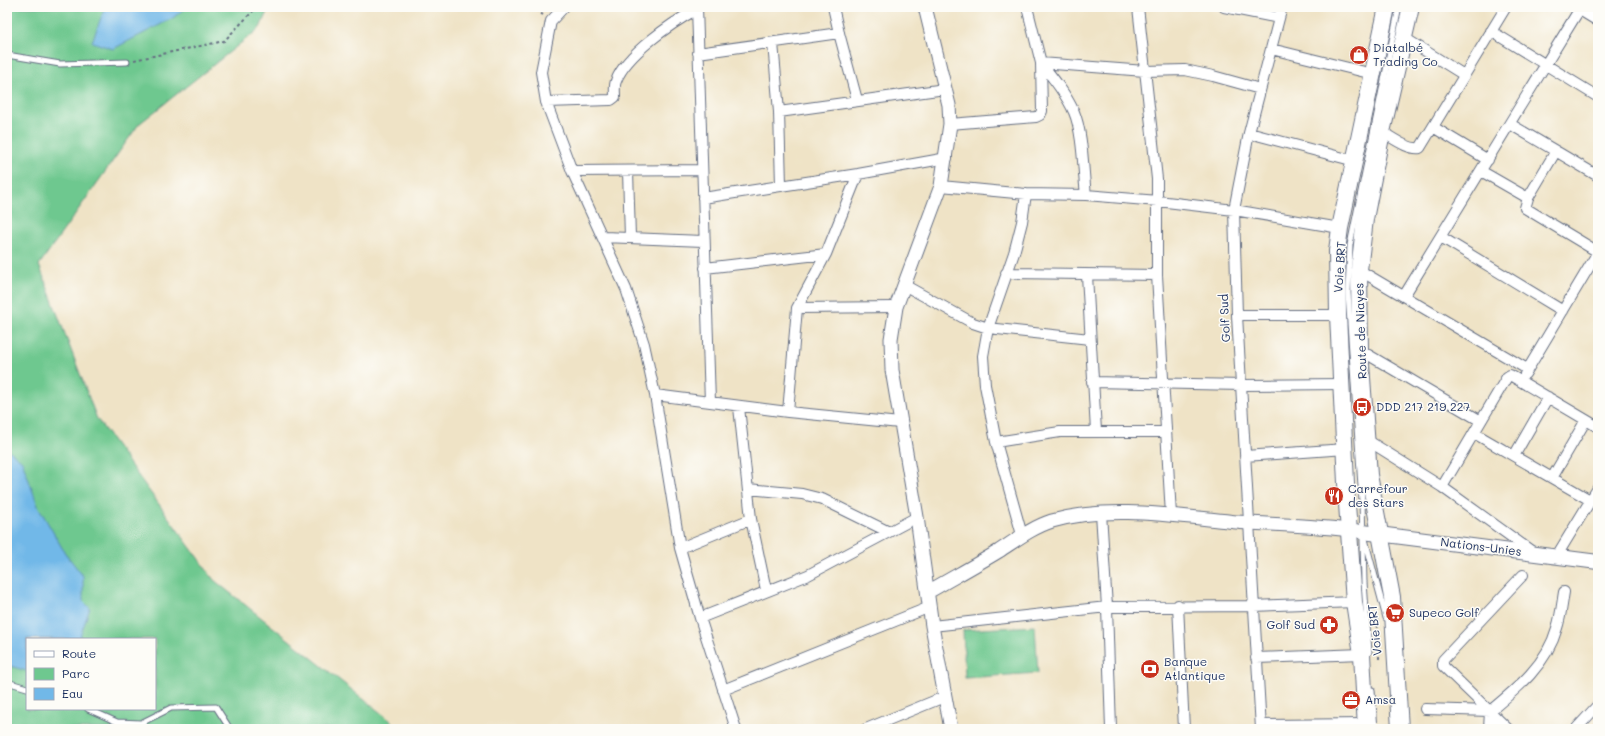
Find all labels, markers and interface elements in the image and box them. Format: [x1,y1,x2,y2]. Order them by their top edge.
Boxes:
place label: Diatalbé Trading Co [1373,39,1438,69]
shop icon: Diatalbé Trading Co [1348,44,1370,66]
street label: Voie BRT [1329,240,1349,293]
street label: Route de Niayes [1350,282,1370,379]
street label: Golf Sud [1215,293,1233,343]
bus stop icon: DDD 217 219 227 [1351,396,1373,418]
place label: DDD 217 219 227 [1376,398,1470,414]
place label: Carrefour des Stars [1348,480,1408,510]
restaurant icon: Carrefour des Stars [1323,485,1345,507]
street label: Nations-Unies [1440,533,1523,559]
supermarket icon: Supeco Golf [1384,602,1406,624]
street label: Voie BRT [1363,603,1385,657]
place label: Supeco Golf [1409,604,1479,620]
pharmacy icon: Golf Sud [1318,614,1340,636]
place label: Golf Sud [1267,616,1315,632]
legend [26,638,156,710]
text: Route [62,645,96,661]
place label: Banque Atlantique [1164,653,1225,683]
bank icon: Banque Atlantique [1139,658,1161,680]
text: Parc [62,665,90,681]
text: Eau [62,685,83,701]
office icon: Amsa [1340,689,1362,711]
place label: Amsa [1365,691,1396,707]

